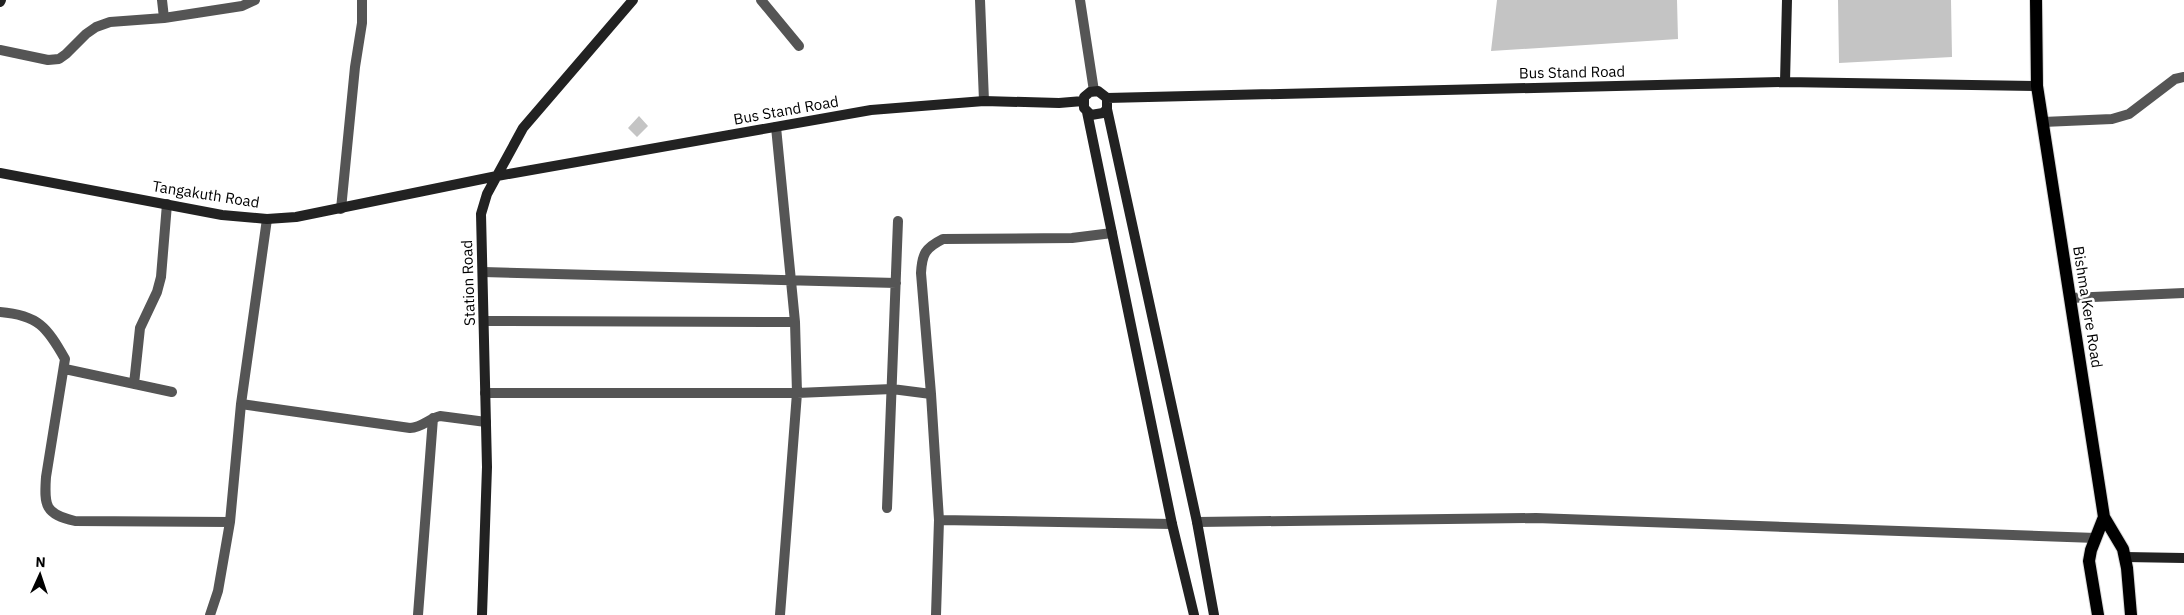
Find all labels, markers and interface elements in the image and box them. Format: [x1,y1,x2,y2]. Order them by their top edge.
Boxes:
street label: Bus Stand Road [1519,62,1625,82]
street label: Bus Stand Road [732,91,840,129]
street label: Tangakuth Road [151,176,261,212]
street label: Station Road [457,240,479,326]
street label: Bishma Kere Road [2069,245,2107,369]
north arrow [15,550,65,600]
text: N [35,553,46,571]

